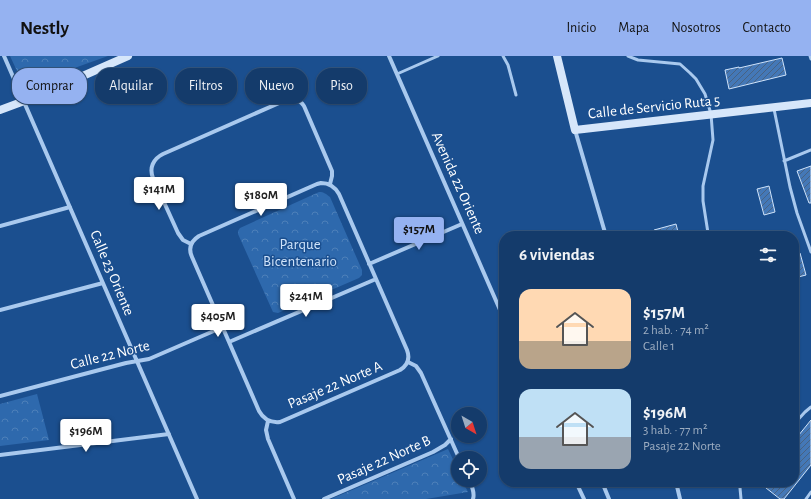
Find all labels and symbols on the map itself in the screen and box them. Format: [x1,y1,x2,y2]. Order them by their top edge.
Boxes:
street label: Calle de Servicio Ruta 5 [587,93,721,121]
street label: Avenida 22 Oriente [429,130,487,236]
pin: $141M [131,177,187,211]
pin: $180M [233,183,289,217]
pin: $157M [391,217,447,251]
street label: Calle 23 Oriente [87,228,137,318]
park label: Parque Bicentenario [263,237,337,269]
pin: $241M [278,284,334,318]
pin: $405M [190,304,246,338]
street label: Calle 22 Norte [69,338,151,372]
street label: Pasaje 22 Norte A [286,358,385,412]
north arrow [451,407,487,443]
pin: $196M [58,419,114,453]
street label: Pasaje 22 Norte B [335,433,433,487]

